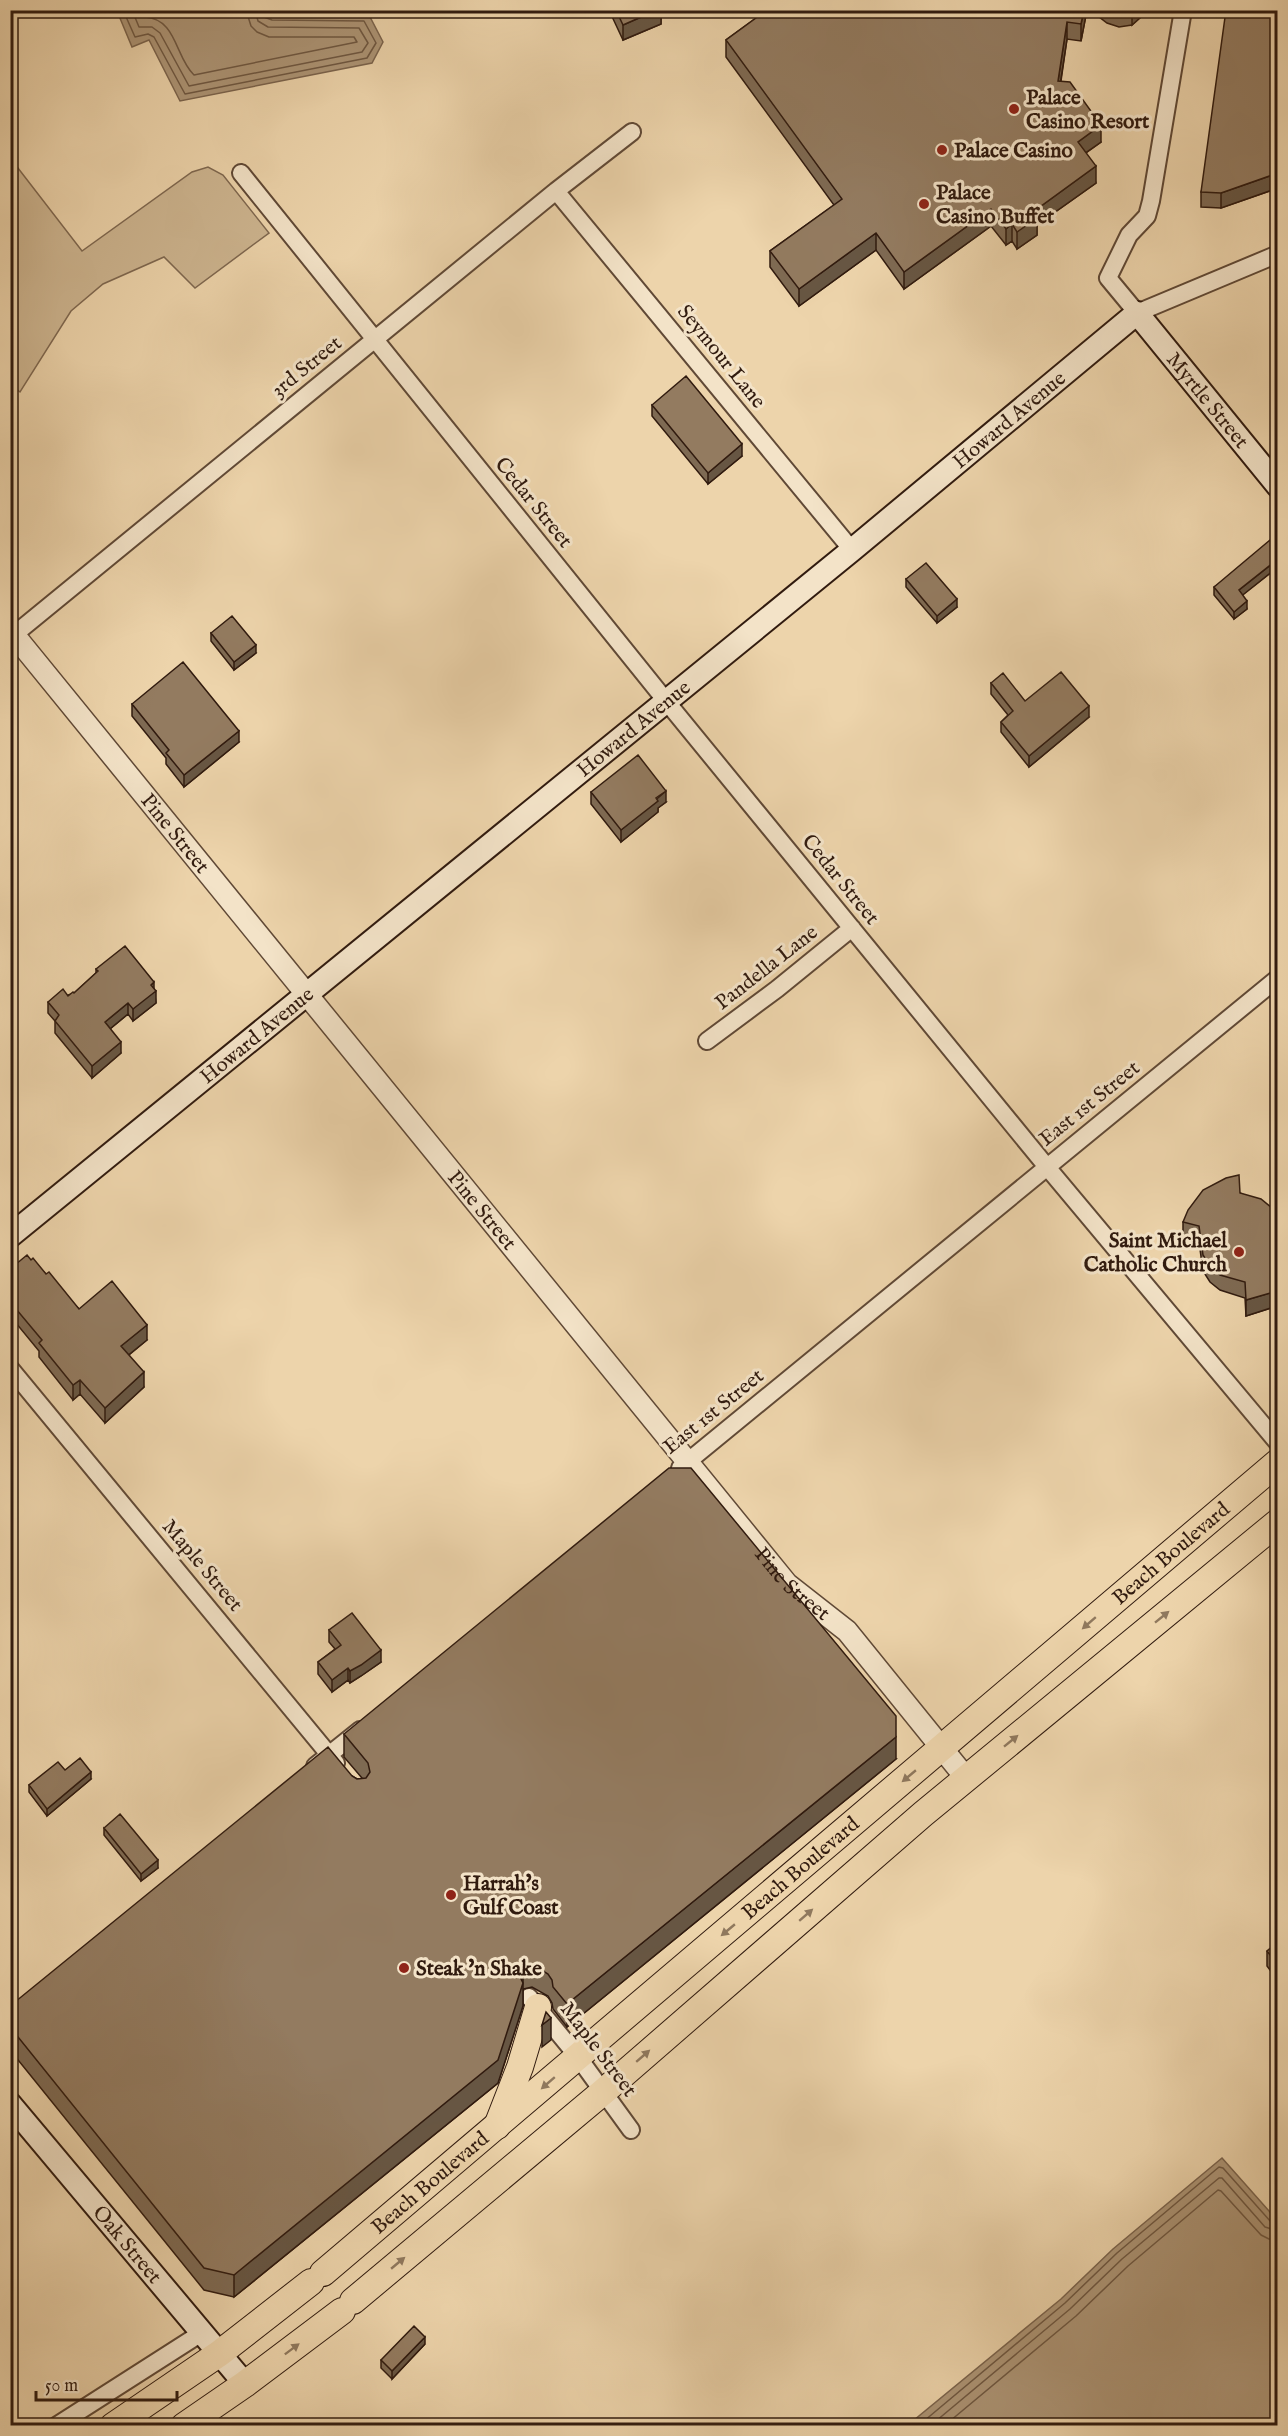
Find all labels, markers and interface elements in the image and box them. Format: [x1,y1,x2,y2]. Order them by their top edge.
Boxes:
place label: Palace Casino Resort [1026,85,1150,136]
marker: Palace Casino Resort [1007,102,1021,116]
place label: Palace Casino [954,138,1073,165]
marker: Palace Casino [935,143,949,157]
place label: Palace Casino Buffet [936,180,1055,231]
marker: Palace Casino Buffet [917,197,931,211]
street label: Seymour Lane [671,299,771,415]
street label: 3rd Street [266,330,348,404]
street label: Myrtle Street [1159,347,1254,455]
street label: Howard Avenue [948,366,1072,476]
street label: Cedar Street [488,452,578,554]
street label: Howard Avenue [572,675,697,784]
street label: Pine Street [134,789,215,880]
street label: Cedar Street [795,829,885,931]
street label: Pandella Lane [710,919,824,1017]
street label: Howard Avenue [195,982,320,1091]
street label: East 1st Street [1034,1055,1146,1153]
street label: Pine Street [441,1165,522,1256]
place label: Saint Michael Catholic Church [1084,1228,1228,1279]
marker: Saint Michael Catholic Church [1232,1245,1246,1259]
street label: East 1st Street [658,1363,770,1461]
street label: Beach Boulevard [1107,1496,1237,1612]
street label: Maple Street [155,1514,248,1618]
street label: Pine Street [748,1542,835,1627]
one-way arrow [1154,1611,1170,1624]
one-way arrow [1081,1616,1097,1629]
one-way arrow [1003,1735,1018,1748]
one-way arrow [901,1770,917,1783]
street label: Beach Boulevard [737,1811,866,1926]
place label: Harrah's Gulf Coast [463,1871,559,1922]
marker: Harrah's Gulf Coast [444,1888,458,1902]
one-way arrow [798,1909,813,1922]
one-way arrow [721,1923,736,1936]
place label: Steak 'n Shake [416,1956,542,1983]
marker: Steak 'n Shake [397,1961,411,1975]
street label: Maple Street [553,1997,642,2103]
one-way arrow [635,2050,651,2063]
one-way arrow [541,2076,556,2089]
street label: Beach Boulevard [366,2125,496,2241]
street label: Oak Street [86,2200,167,2290]
one-way arrow [390,2257,405,2270]
one-way arrow [284,2343,299,2355]
scale bar [36,2364,177,2402]
text: 50 m [45,2375,78,2398]

